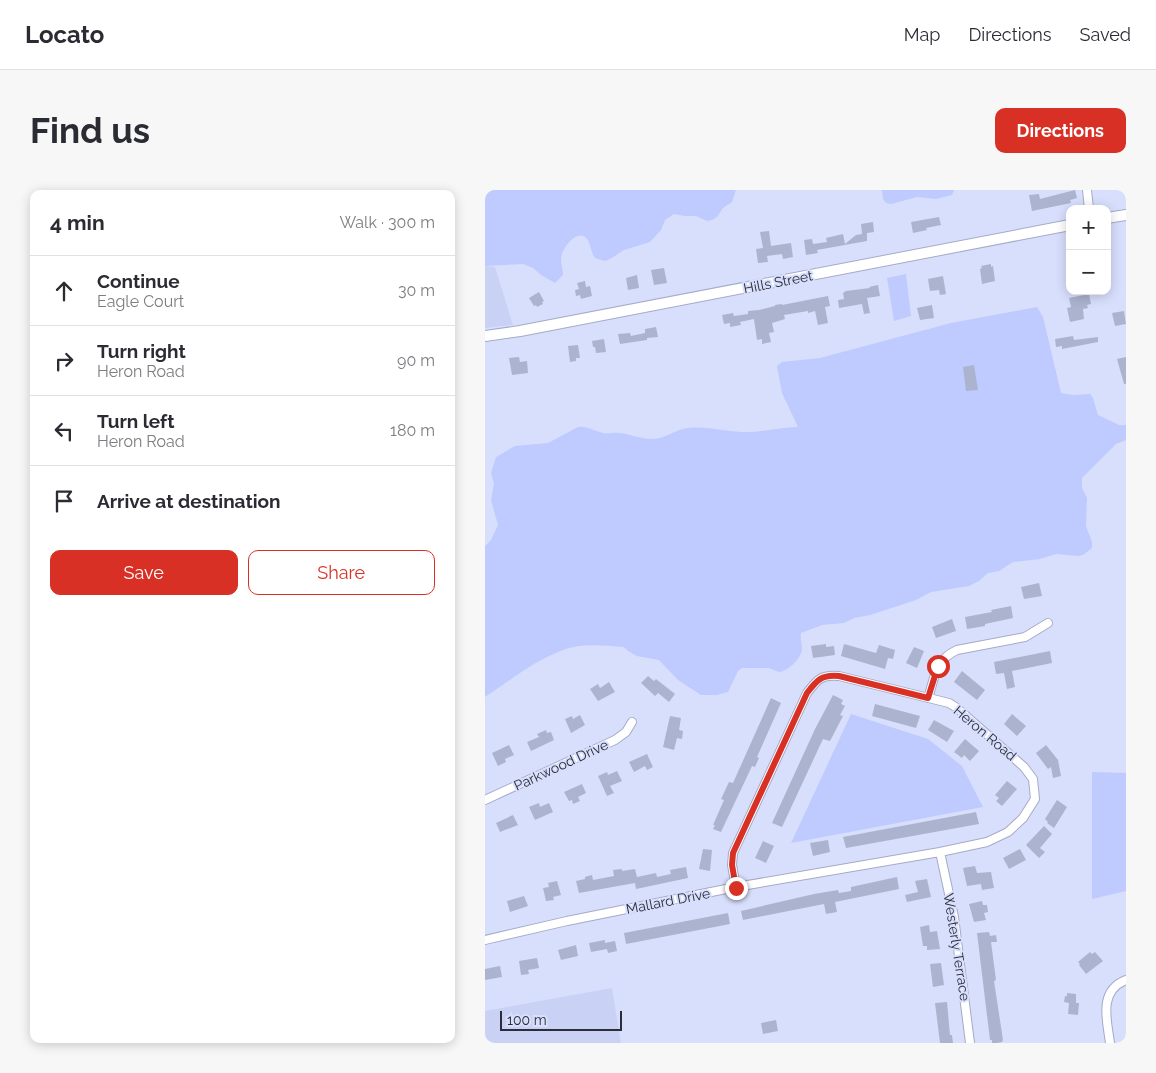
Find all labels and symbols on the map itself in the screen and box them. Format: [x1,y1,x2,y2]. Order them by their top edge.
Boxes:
street label: Hills Street [742,267,814,297]
route start [927,655,950,678]
street label: Heron Road [950,702,1020,764]
street label: Parkwood Drive [511,736,611,794]
route end [725,877,748,900]
street label: Mallard Drive [625,885,711,917]
street label: Westerly Terrace [941,892,973,1002]
scale bar [500,1008,623,1031]

